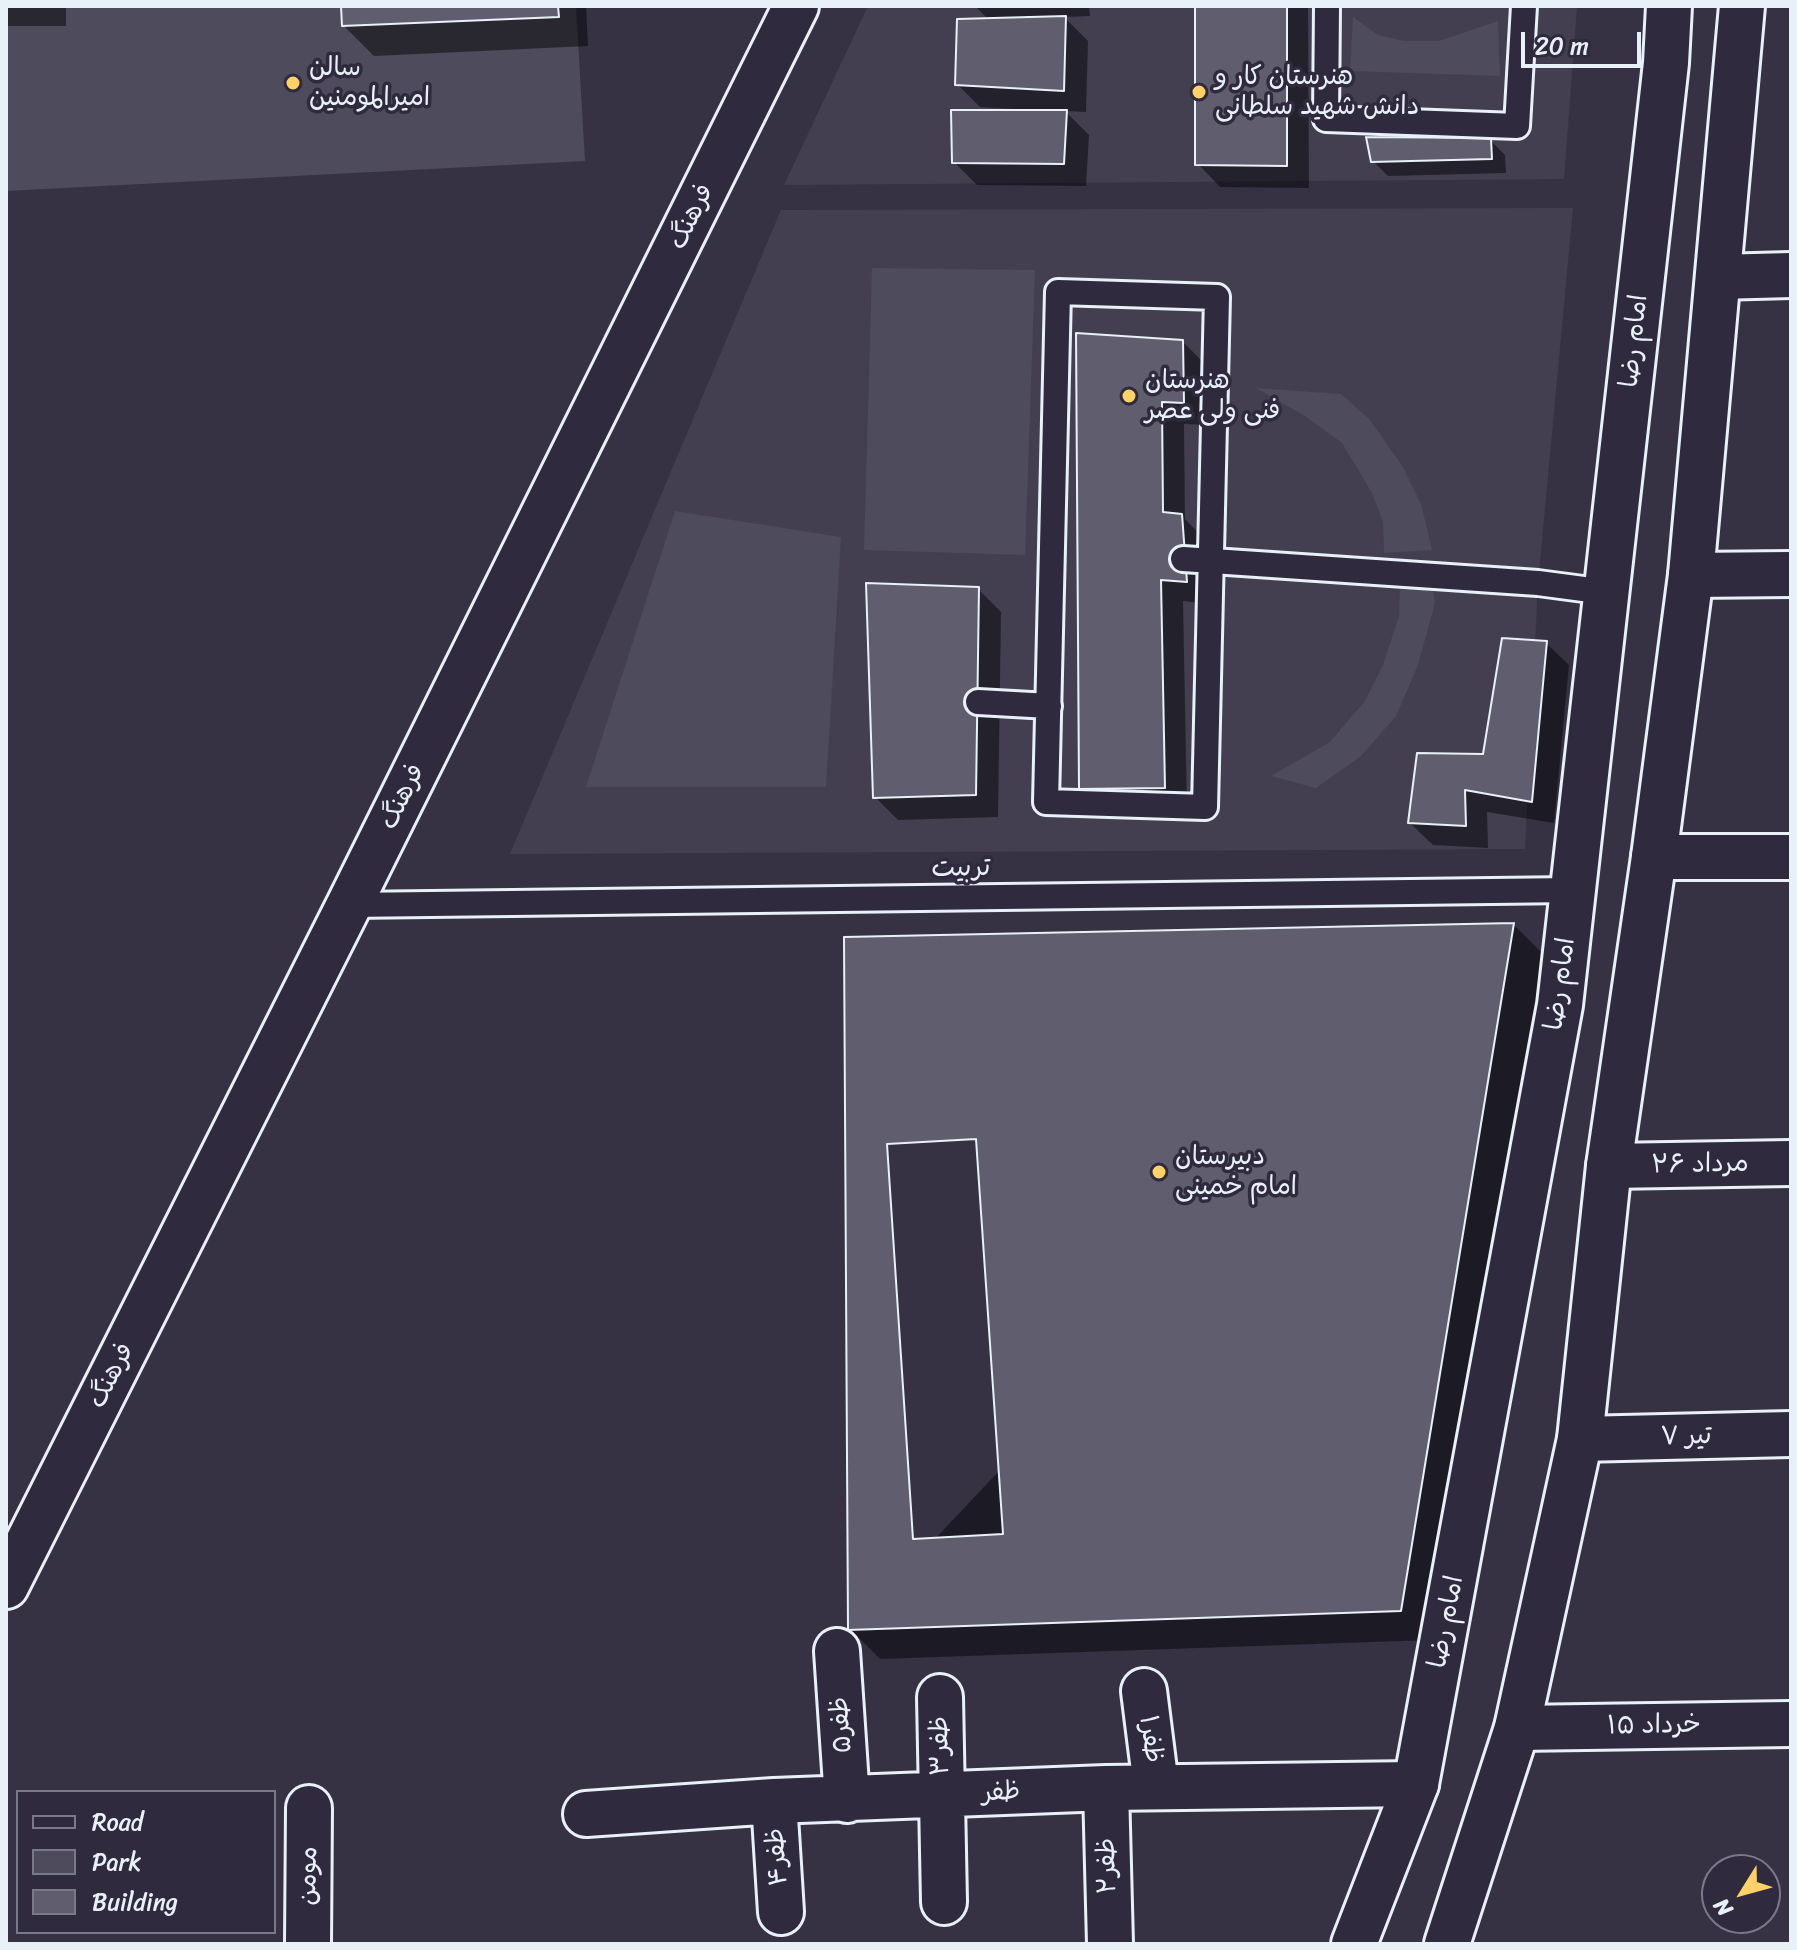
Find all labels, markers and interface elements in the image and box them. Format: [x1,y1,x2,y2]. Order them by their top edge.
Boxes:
scale bar [1525,16,1645,66]
text: 20 m [1535,25,1589,67]
place label: سالن امیرالمومنین [309,52,430,114]
place label: هنرستان کار و دانش شهید سلطانی [1215,61,1419,122]
marker: سالن امیرالمومنین [284,74,302,92]
marker: هنرستان کار و دانش شهید سلطانی [1190,83,1208,101]
street label: فرهنگ [663,179,721,255]
street label: امام رضا [1615,293,1655,389]
place label: هنرستان فنی ولی عصر [1145,365,1280,426]
marker: هنرستان فنی ولی عصر [1120,387,1138,405]
street label: فرهنگ [374,759,432,835]
street label: تربیت [931,853,991,885]
street label: امام رضا [1539,935,1583,1033]
place label: دبیرستان امام خمینی [1175,1141,1297,1202]
street label: ۲۶ مرداد [1651,1149,1749,1181]
marker: دبیرستان امام خمینی [1150,1163,1168,1181]
street label: فرهنگ [82,1338,142,1414]
street label: ۷ تیر [1660,1421,1712,1453]
street label: امام رضا [1423,1573,1471,1671]
street label: ظفر۵ [824,1696,860,1754]
street label: ۱۵ خرداد [1607,1710,1701,1742]
street label: ظفر۱ [1132,1713,1168,1765]
street label: ظفر۳ [925,1716,957,1776]
street label: ظفر [981,1776,1021,1810]
legend [16,1790,276,1934]
text: Road [92,1801,143,1843]
street label: ظفر۴ [760,1827,796,1887]
street label: ظفر۲ [1092,1838,1124,1894]
text: Park [92,1841,141,1883]
street label: مومن [293,1846,325,1906]
north arrow [1701,1854,1781,1934]
text: Building [92,1881,178,1923]
text: N [1703,1890,1743,1925]

